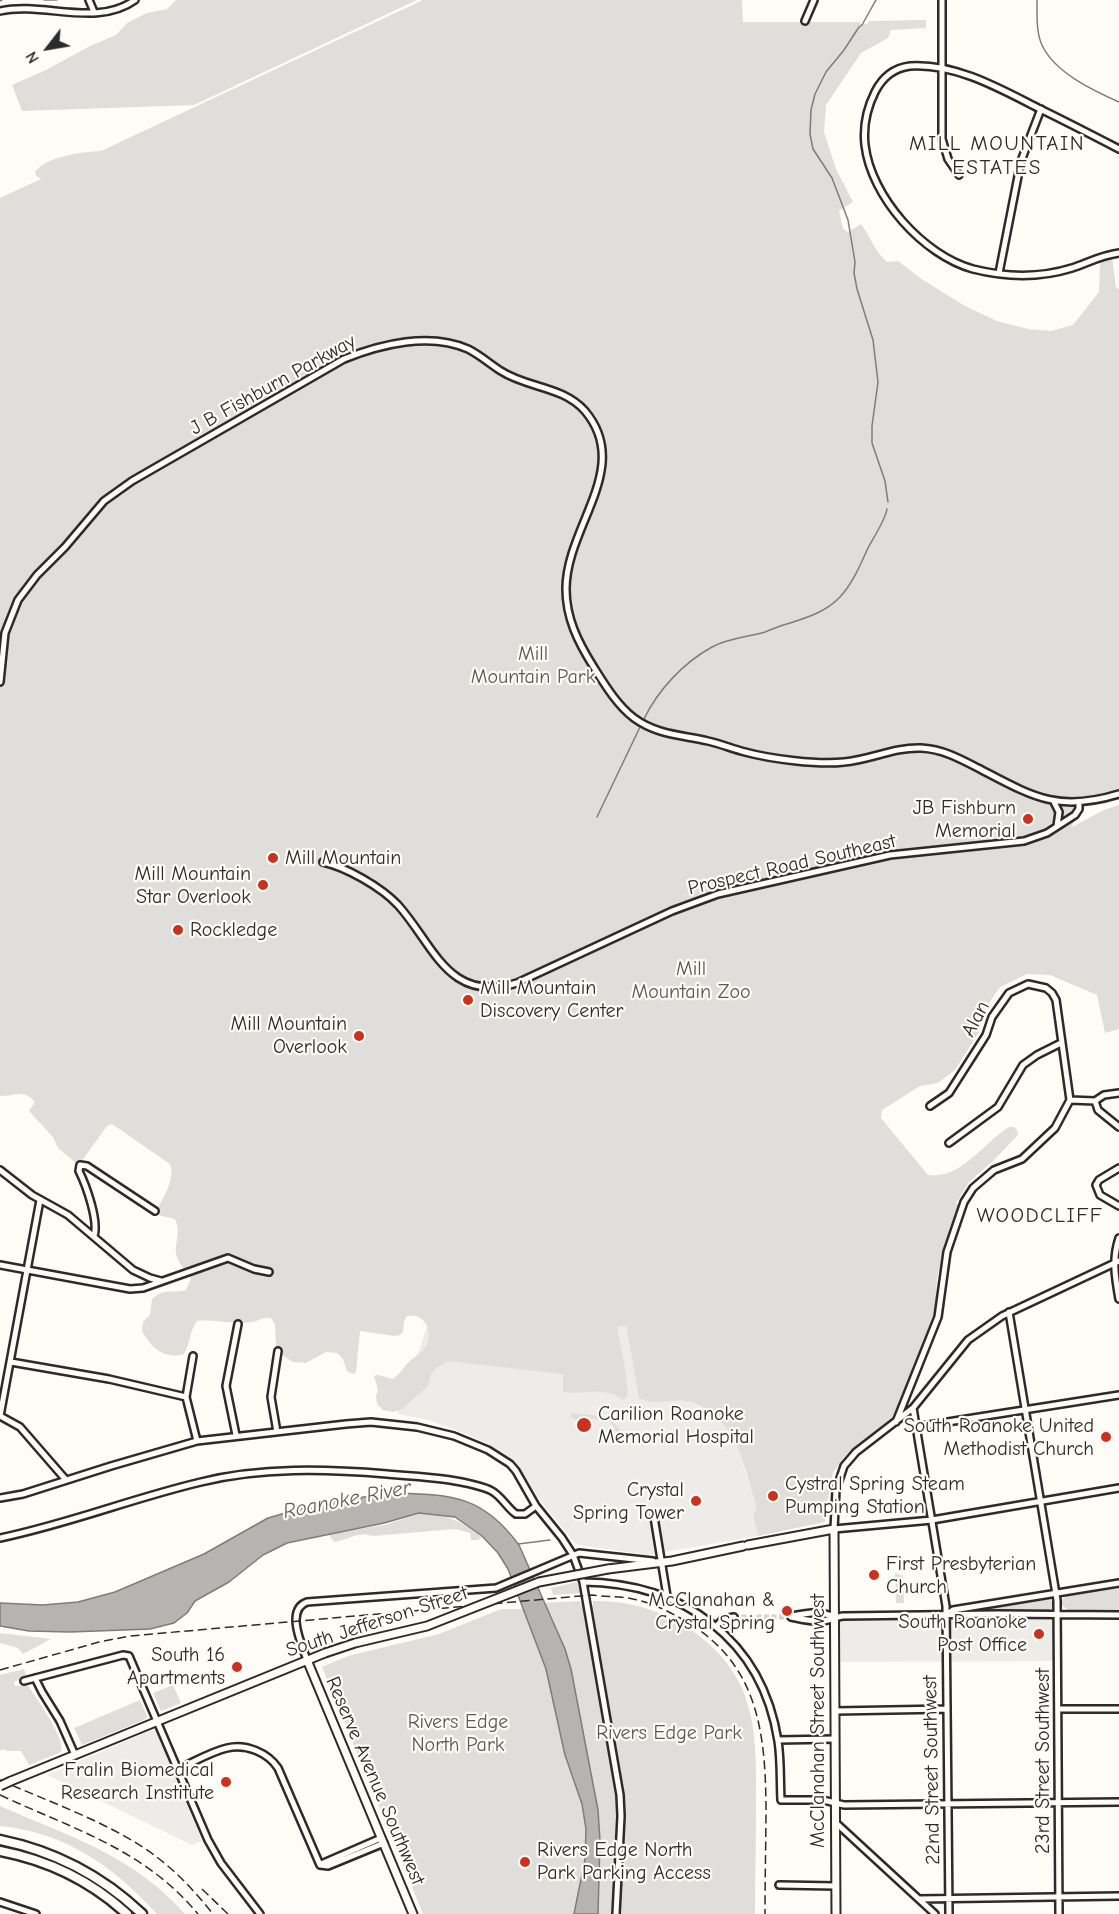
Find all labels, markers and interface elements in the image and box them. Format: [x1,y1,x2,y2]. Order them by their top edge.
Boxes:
north arrow [18,18,78,78]
text: N [22,48,43,66]
district label: MILL MOUNTAIN ESTATES [909,131,1085,181]
street label: J B Fishburn Parkway [186,329,360,441]
park label: Mill Mountain Park [471,642,595,689]
place label: JB Fishburn Memorial [913,796,1016,843]
marker: JB Fishburn Memorial [1021,812,1035,826]
street label: Prospect Road Southeast [686,829,898,901]
place label: Mill Mountain [285,846,401,870]
marker: Mill Mountain [266,851,280,865]
place label: Mill Mountain Star Overlook [135,862,251,909]
marker: Mill Mountain Star Overlook [256,878,270,892]
place label: Rockledge [190,918,277,942]
marker: Rockledge [171,923,185,937]
park label: Mill Mountain Zoo [631,957,751,1004]
place label: Mill Mountain Discovery Center [480,976,623,1023]
marker: Mill Mountain Discovery Center [461,993,475,1007]
street label: Alan [957,997,995,1041]
place label: Mill Mountain Overlook [231,1012,347,1059]
marker: Mill Mountain Overlook [352,1029,366,1043]
district label: WOODCLIFF [977,1203,1103,1229]
place label: Carilion Roanoke Memorial Hospital [598,1402,754,1449]
place label: South Roanoke United Methodist Church [904,1414,1094,1461]
marker: Carilion Roanoke Memorial Hospital [575,1416,593,1434]
marker: South Roanoke United Methodist Church [1099,1430,1113,1444]
place label: Cystral Spring Steam Pumping Station [785,1472,965,1519]
water label: Roanoke River [281,1475,413,1525]
place label: Crystal Spring Tower [573,1478,684,1525]
marker: Cystral Spring Steam Pumping Station [766,1489,780,1503]
marker: Crystal Spring Tower [689,1494,703,1508]
place label: First Presbyterian Church [886,1552,1036,1599]
marker: First Presbyterian Church [867,1568,881,1582]
street label: South Jefferson Street [283,1581,471,1663]
place label: McClanahan & Crystal Spring [649,1588,775,1635]
street label: McClanahan Street Southwest [806,1594,830,1848]
marker: McClanahan & Crystal Spring [780,1604,794,1618]
place label: South Roanoke Post Office [899,1610,1027,1657]
marker: South Roanoke Post Office [1032,1627,1046,1641]
place label: South 16 Apartments [127,1643,225,1690]
marker: South 16 Apartments [230,1660,244,1674]
street label: 23rd Street Southwest [1031,1668,1055,1854]
street label: Reserve Avenue Southwest [320,1673,430,1889]
street label: 22nd Street Southwest [918,1675,946,1865]
park label: Rivers Edge North Park [408,1710,508,1757]
park label: Rivers Edge Park [596,1721,742,1745]
place label: Fralin Biomedical Research Institute [61,1758,214,1805]
marker: Fralin Biomedical Research Institute [219,1775,233,1789]
place label: Rivers Edge North Park Parking Access [537,1838,711,1885]
marker: Rivers Edge North Park Parking Access [518,1855,532,1869]

